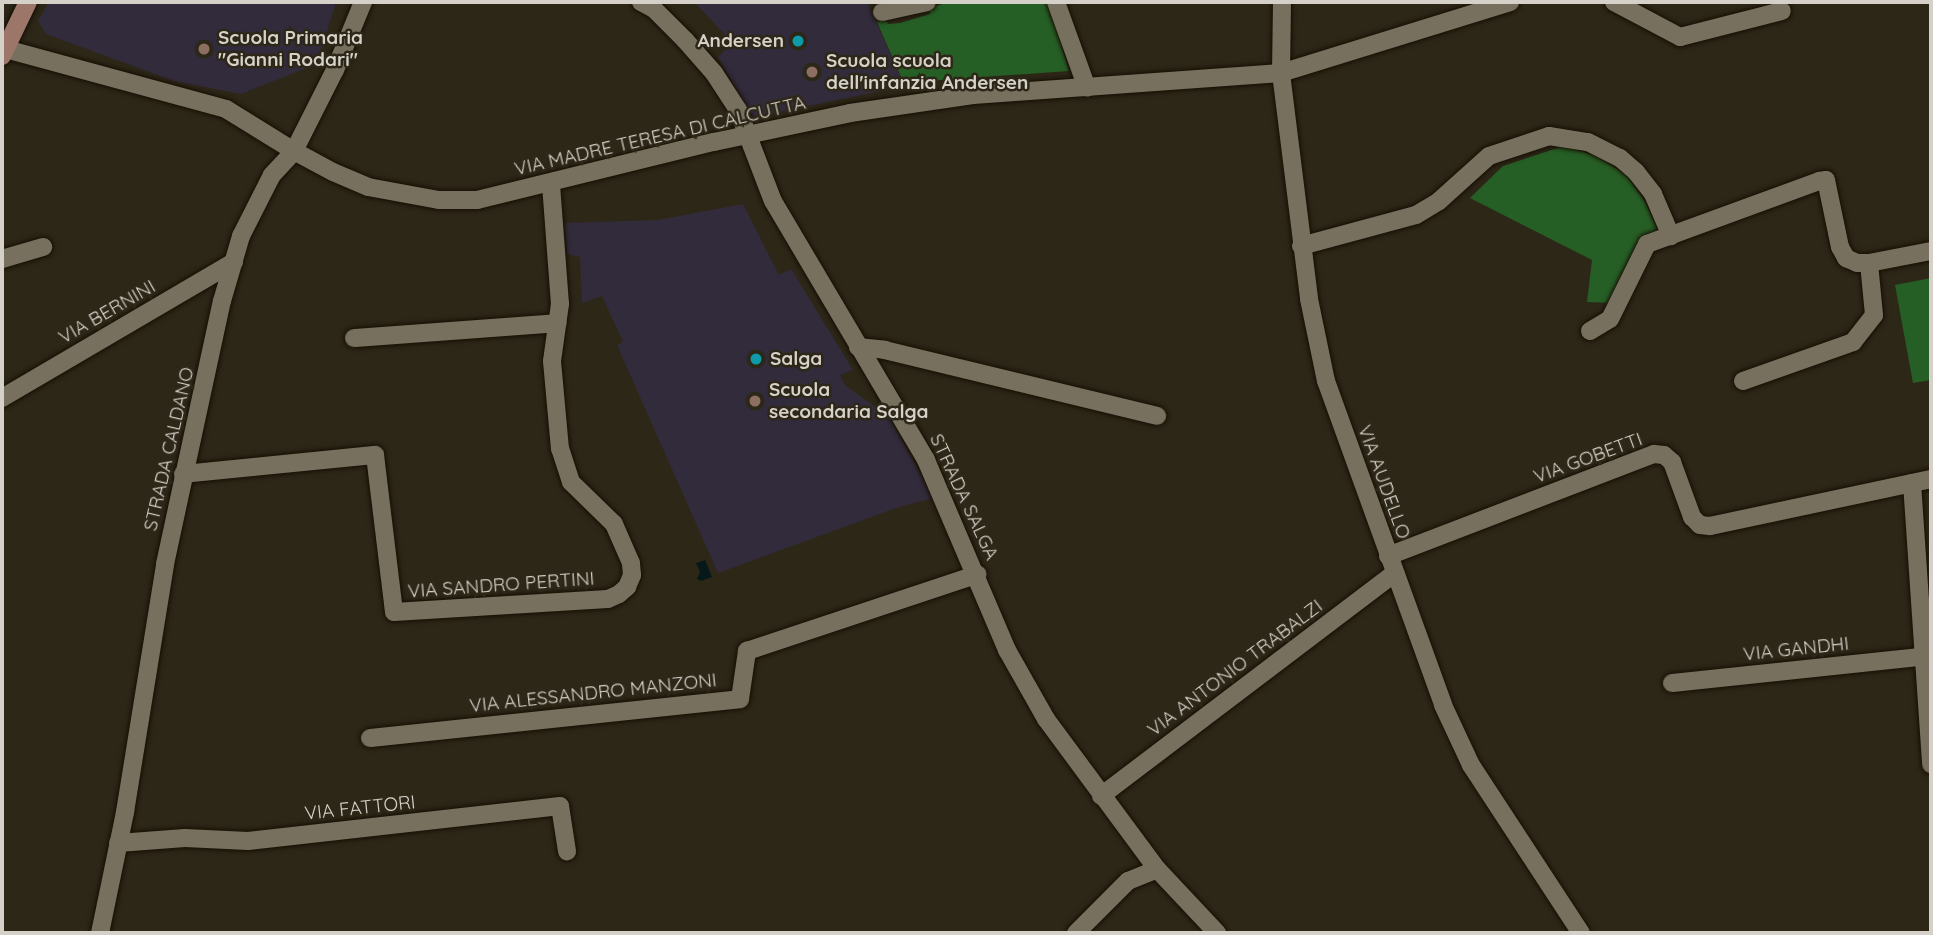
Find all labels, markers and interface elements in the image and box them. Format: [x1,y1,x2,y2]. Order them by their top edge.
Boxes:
place label: Scuola Primaria "Gianni Rodari" [218,27,363,71]
place label: Andersen [697,30,784,52]
marker: Andersen [790,33,806,49]
marker: Scuola Primaria "Gianni Rodari" [196,41,212,57]
place label: Scuola scuola dell'infanzia Andersen [826,50,1028,94]
marker: Scuola scuola dell'infanzia Andersen [804,64,820,80]
street label: VIA MADRE TERESA DI CALCUTTA [512,91,808,181]
street label: VIA BERNINI [55,275,159,349]
place label: Salga [770,348,822,370]
marker: Salga [748,351,764,367]
street label: STRADA CALDANO [139,365,199,533]
place label: Scuola secondaria Salga [769,379,928,423]
marker: Scuola secondaria Salga [747,393,763,409]
street label: VIA AUDELLO [1353,422,1415,542]
street label: VIA GOBETTI [1531,428,1645,488]
street label: STRADA SALGA [925,430,1003,564]
street label: VIA SANDRO PERTINI [407,567,595,603]
street label: VIA ANTONIO TRABALZI [1143,595,1327,741]
street label: VIA GANDHI [1742,632,1850,666]
street label: VIA ALESSANDRO MANZONI [468,669,718,717]
street label: VIA FATTORI [303,791,417,825]

